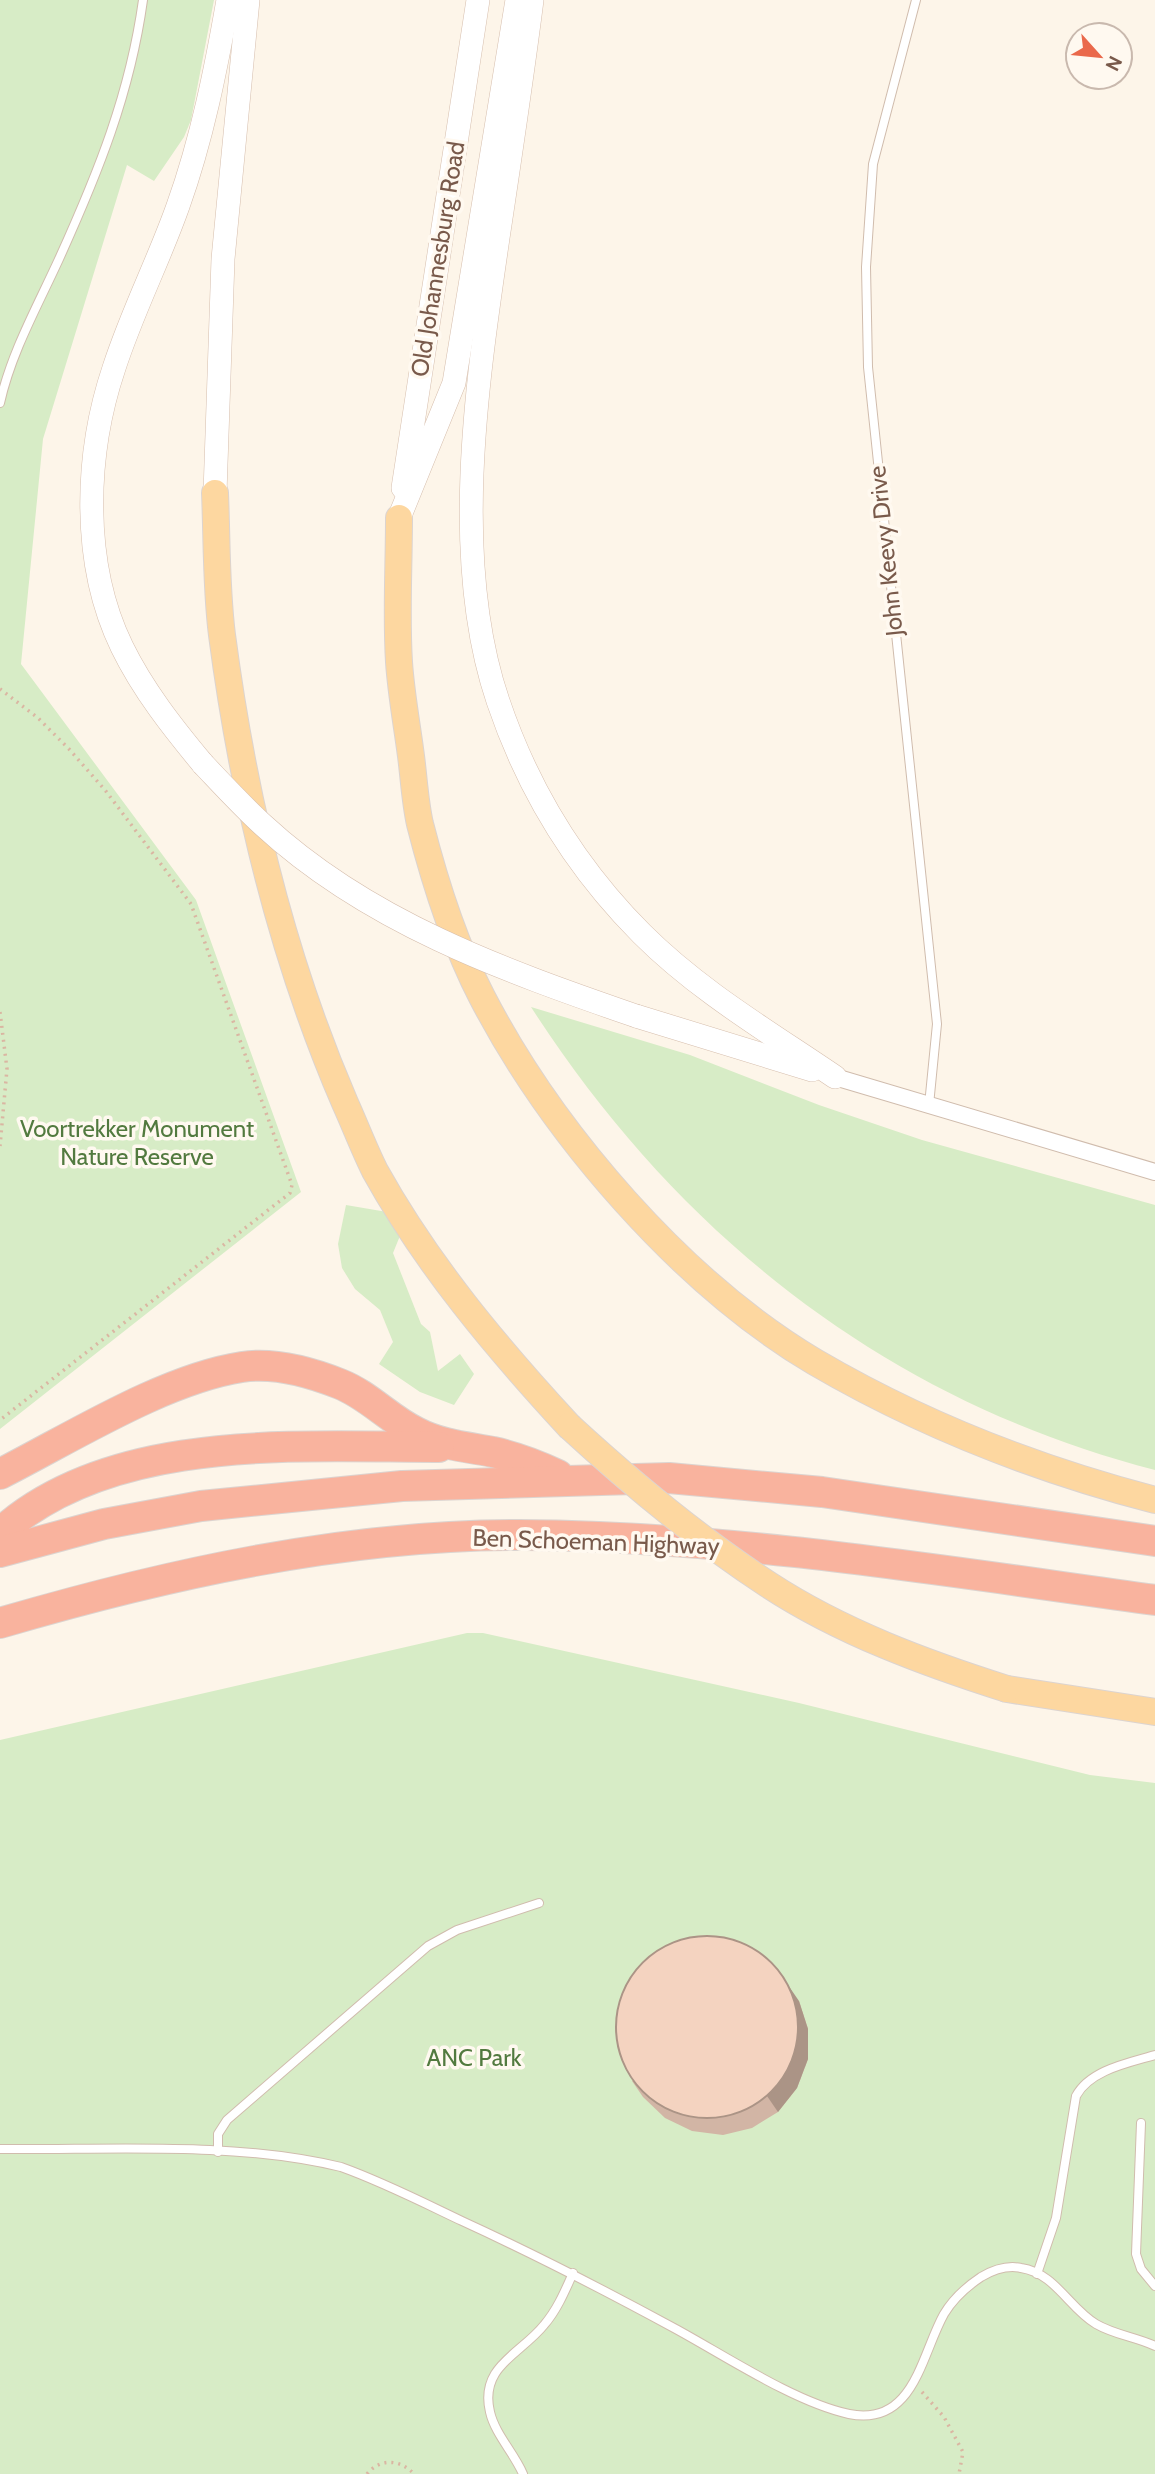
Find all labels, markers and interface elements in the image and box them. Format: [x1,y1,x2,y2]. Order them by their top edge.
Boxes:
north arrow [1064,21,1134,91]
text: N [1100,52,1127,75]
street label: Old Johannesburg Road [405,139,470,379]
street label: John Keevy Drive [862,464,909,639]
park label: Voortrekker Monument Nature Reserve [20,1114,254,1171]
street label: Ben Schoeman Highway [472,1523,720,1560]
park label: ANC Park [426,2043,522,2072]

